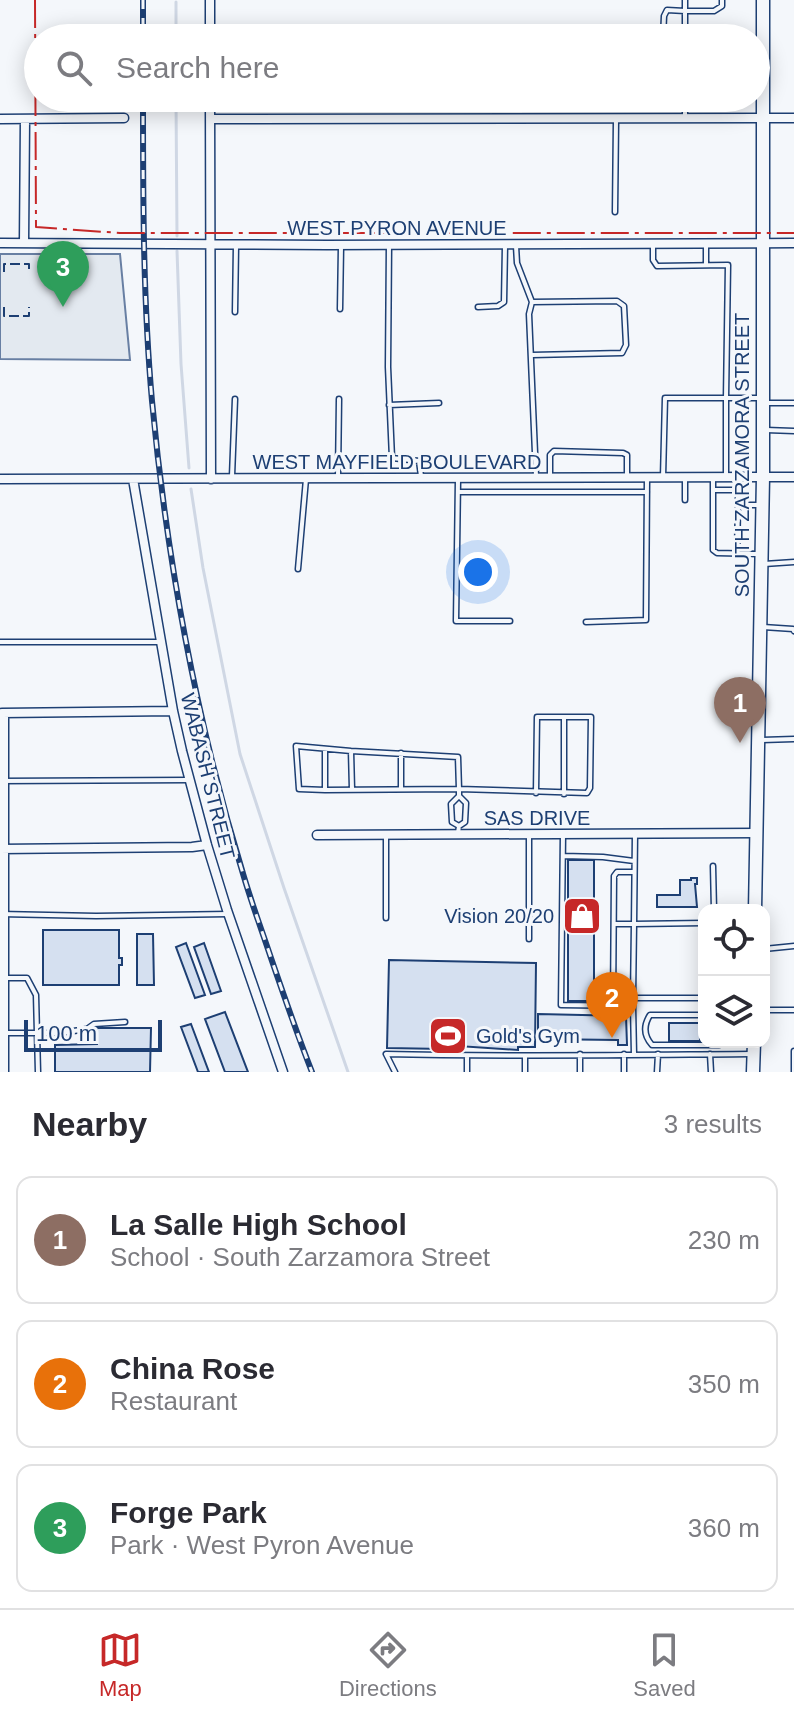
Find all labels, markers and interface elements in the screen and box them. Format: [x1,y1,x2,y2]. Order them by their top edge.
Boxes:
search box [24,24,770,112]
icon: search [52,46,96,90]
text: Search here [116,51,279,84]
street label: WEST PYRON AVENUE [287,217,507,239]
pin: 3 [37,241,89,307]
street label: SOUTH ZARZAMORA STREET [731,313,753,597]
street label: WEST MAYFIELD BOULEVARD [253,451,541,473]
your location [458,552,498,592]
pin: 1 [714,677,766,743]
street label: WABASH STREET [177,691,239,861]
street label: SAS DRIVE [484,807,590,829]
shop icon: Vision 20/20 [561,895,603,937]
map controls [698,904,770,1048]
button: locate [698,904,770,976]
place label: Vision 20/20 [444,905,554,927]
pin: 2 [586,972,638,1038]
button: layers [698,976,770,1048]
sports icon: Gold's Gym [427,1015,469,1057]
scale bar [24,1016,162,1052]
text: 100 m [36,1021,97,1046]
place label: Gold's Gym [476,1025,580,1047]
text: Nearby [32,1105,147,1143]
text: 3 results [664,1109,762,1139]
text: La Salle High School [110,1208,407,1241]
text: 1 [53,1225,67,1255]
text: 230 m [688,1225,760,1255]
text: School · South Zarzamora Street [110,1242,490,1272]
text: China Rose [110,1352,275,1385]
text: 2 [53,1369,67,1399]
text: 350 m [688,1369,760,1399]
text: Restaurant [110,1386,237,1416]
text: Forge Park [110,1496,267,1529]
text: 3 [53,1513,67,1543]
text: 360 m [688,1513,760,1543]
text: Park · West Pyron Avenue [110,1530,414,1560]
tab: Map [98,1628,142,1702]
tab: Directions [339,1628,437,1702]
tab: Saved [633,1628,696,1702]

